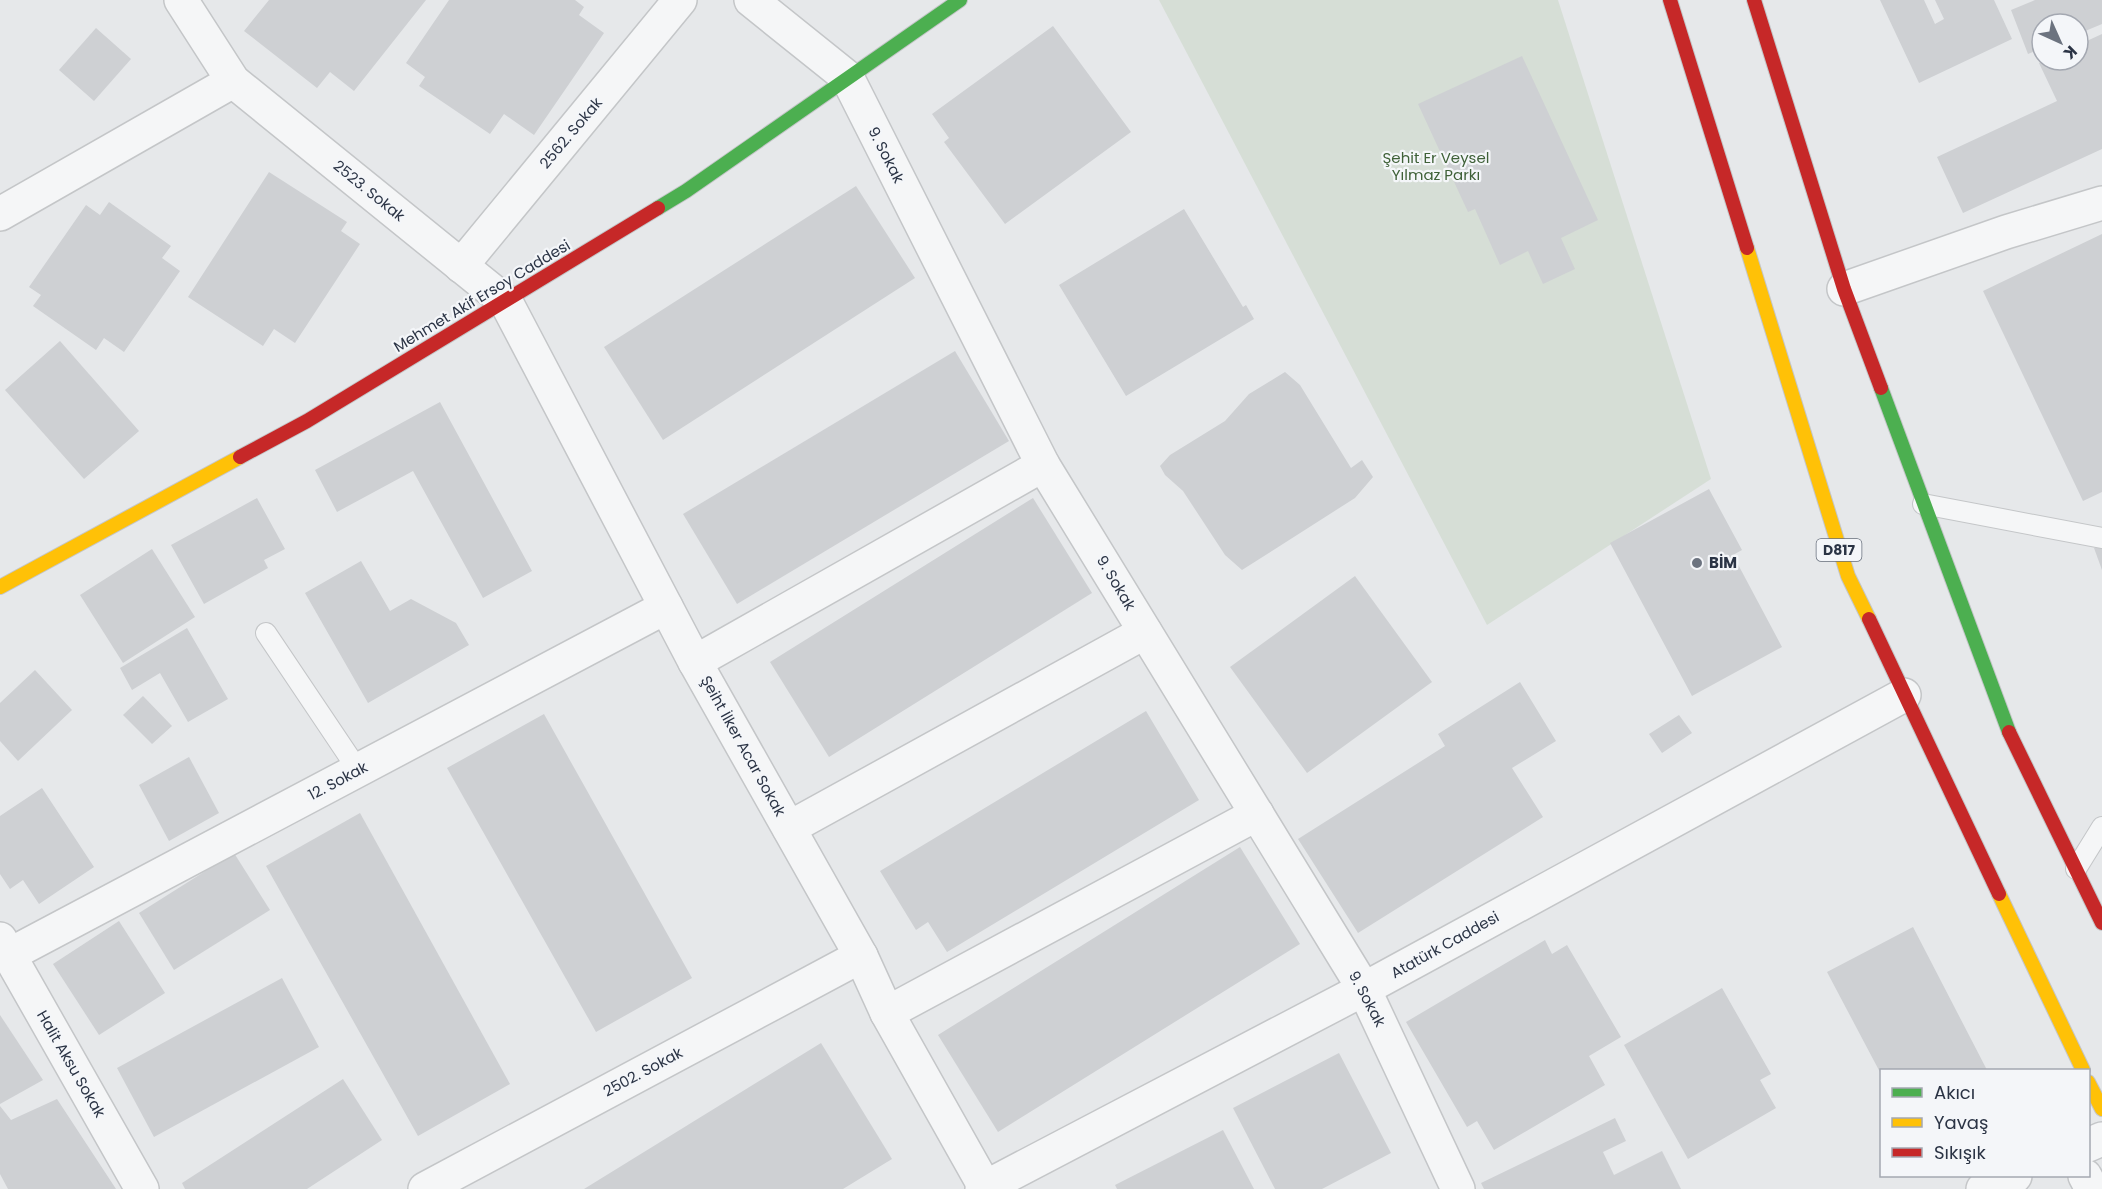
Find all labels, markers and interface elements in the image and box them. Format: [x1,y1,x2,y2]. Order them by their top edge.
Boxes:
north arrow [2030,12,2090,72]
text: K [2058,40,2082,64]
street label: 2562. Sokak [534,92,607,173]
street label: 9. Sokak [863,123,910,187]
park label: Şehit Er Veysel Yılmaz Parkı [1383,147,1489,185]
street label: 2523. Sokak [329,155,410,226]
street label: Mehmet Akif Ersoy Caddesi [390,234,574,357]
road number: D817 [1816,539,1862,561]
street label: 9. Sokak [1092,551,1141,614]
place label: BİM [1709,552,1737,573]
marker: BİM [1690,556,1704,570]
street label: Şeiht İlker Acar Sokak [696,672,791,820]
street label: 12. Sokak [304,756,371,805]
street label: Atatürk Caddesi [1387,906,1503,983]
street label: 9. Sokak [1344,967,1391,1031]
street label: Halit Aksu Sokak [32,1006,111,1121]
street label: 2502. Sokak [599,1042,686,1101]
legend [1880,1069,2090,1177]
text: Akıcı [1934,1080,1975,1105]
text: Yavaş [1934,1110,1988,1135]
text: Sıkışık [1934,1140,1987,1165]

